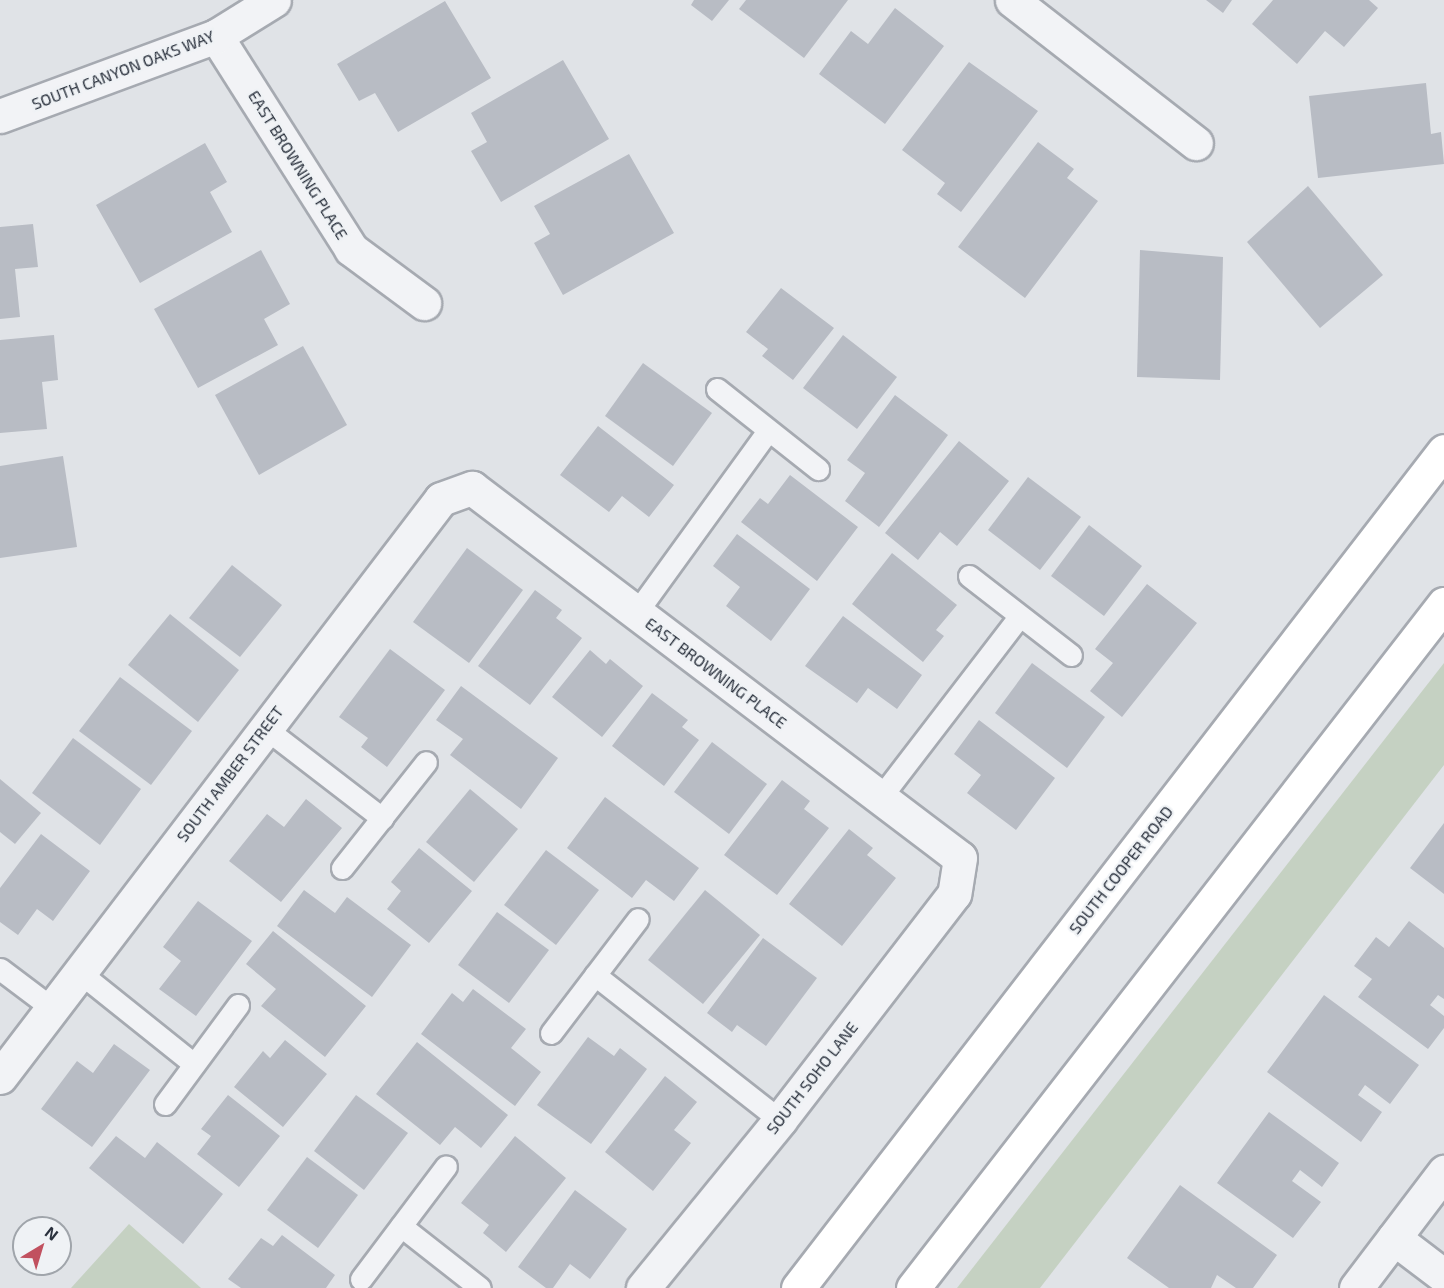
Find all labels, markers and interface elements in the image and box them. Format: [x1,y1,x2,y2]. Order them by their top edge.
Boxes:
street label: SOUTH CANYON OAKS WAY [29,26,217,114]
street label: EAST BROWNING PLACE [244,87,352,243]
street label: EAST BROWNING PLACE [641,613,791,733]
street label: SOUTH AMBER STREET [173,702,287,846]
street label: SOUTH COOPER ROAD [1065,802,1177,938]
street label: SOUTH SOHO LANE [762,1018,862,1138]
north arrow [12,1216,72,1276]
text: N [42,1222,63,1244]

